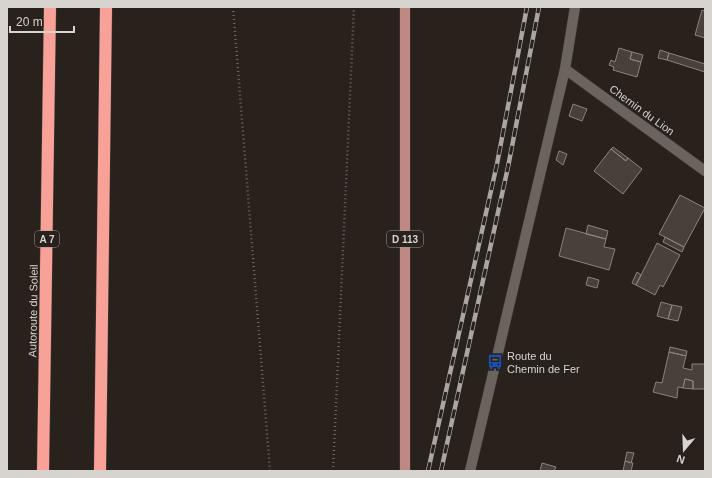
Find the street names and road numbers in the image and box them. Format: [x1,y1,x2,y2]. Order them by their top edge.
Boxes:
street label: Chemin du Lion [607,82,677,138]
road number: A 7 [35,231,59,247]
road number: D 113 [387,231,423,247]
street label: Autoroute du Soleil [26,264,40,358]

